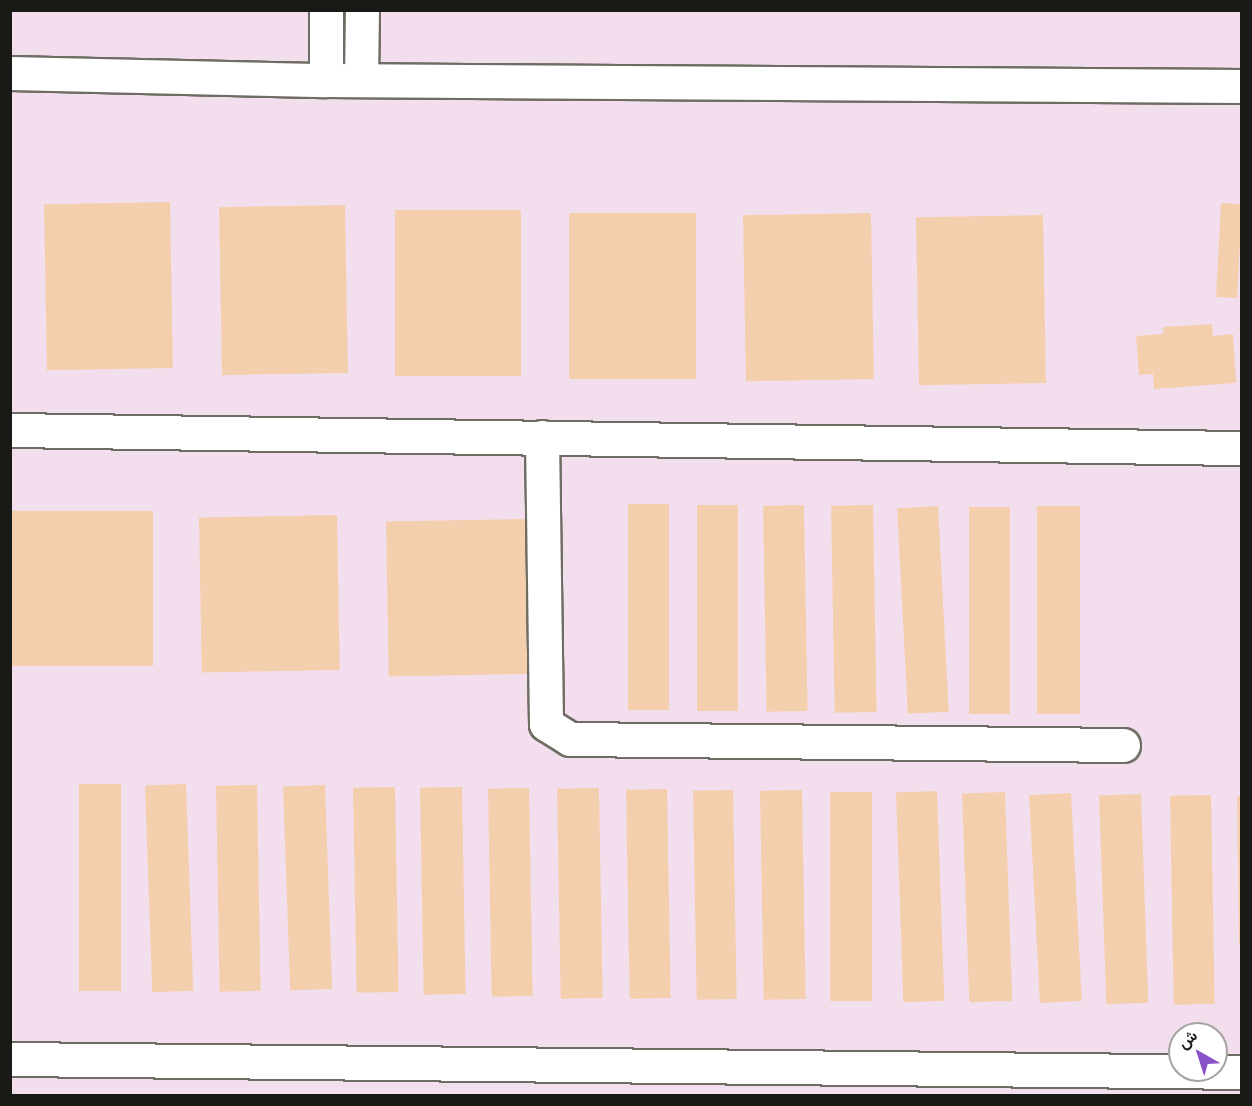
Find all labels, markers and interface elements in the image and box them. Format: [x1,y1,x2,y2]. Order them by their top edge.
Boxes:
north arrow [1168,1022,1228,1082]
text: ش [1174,1026,1202,1053]

